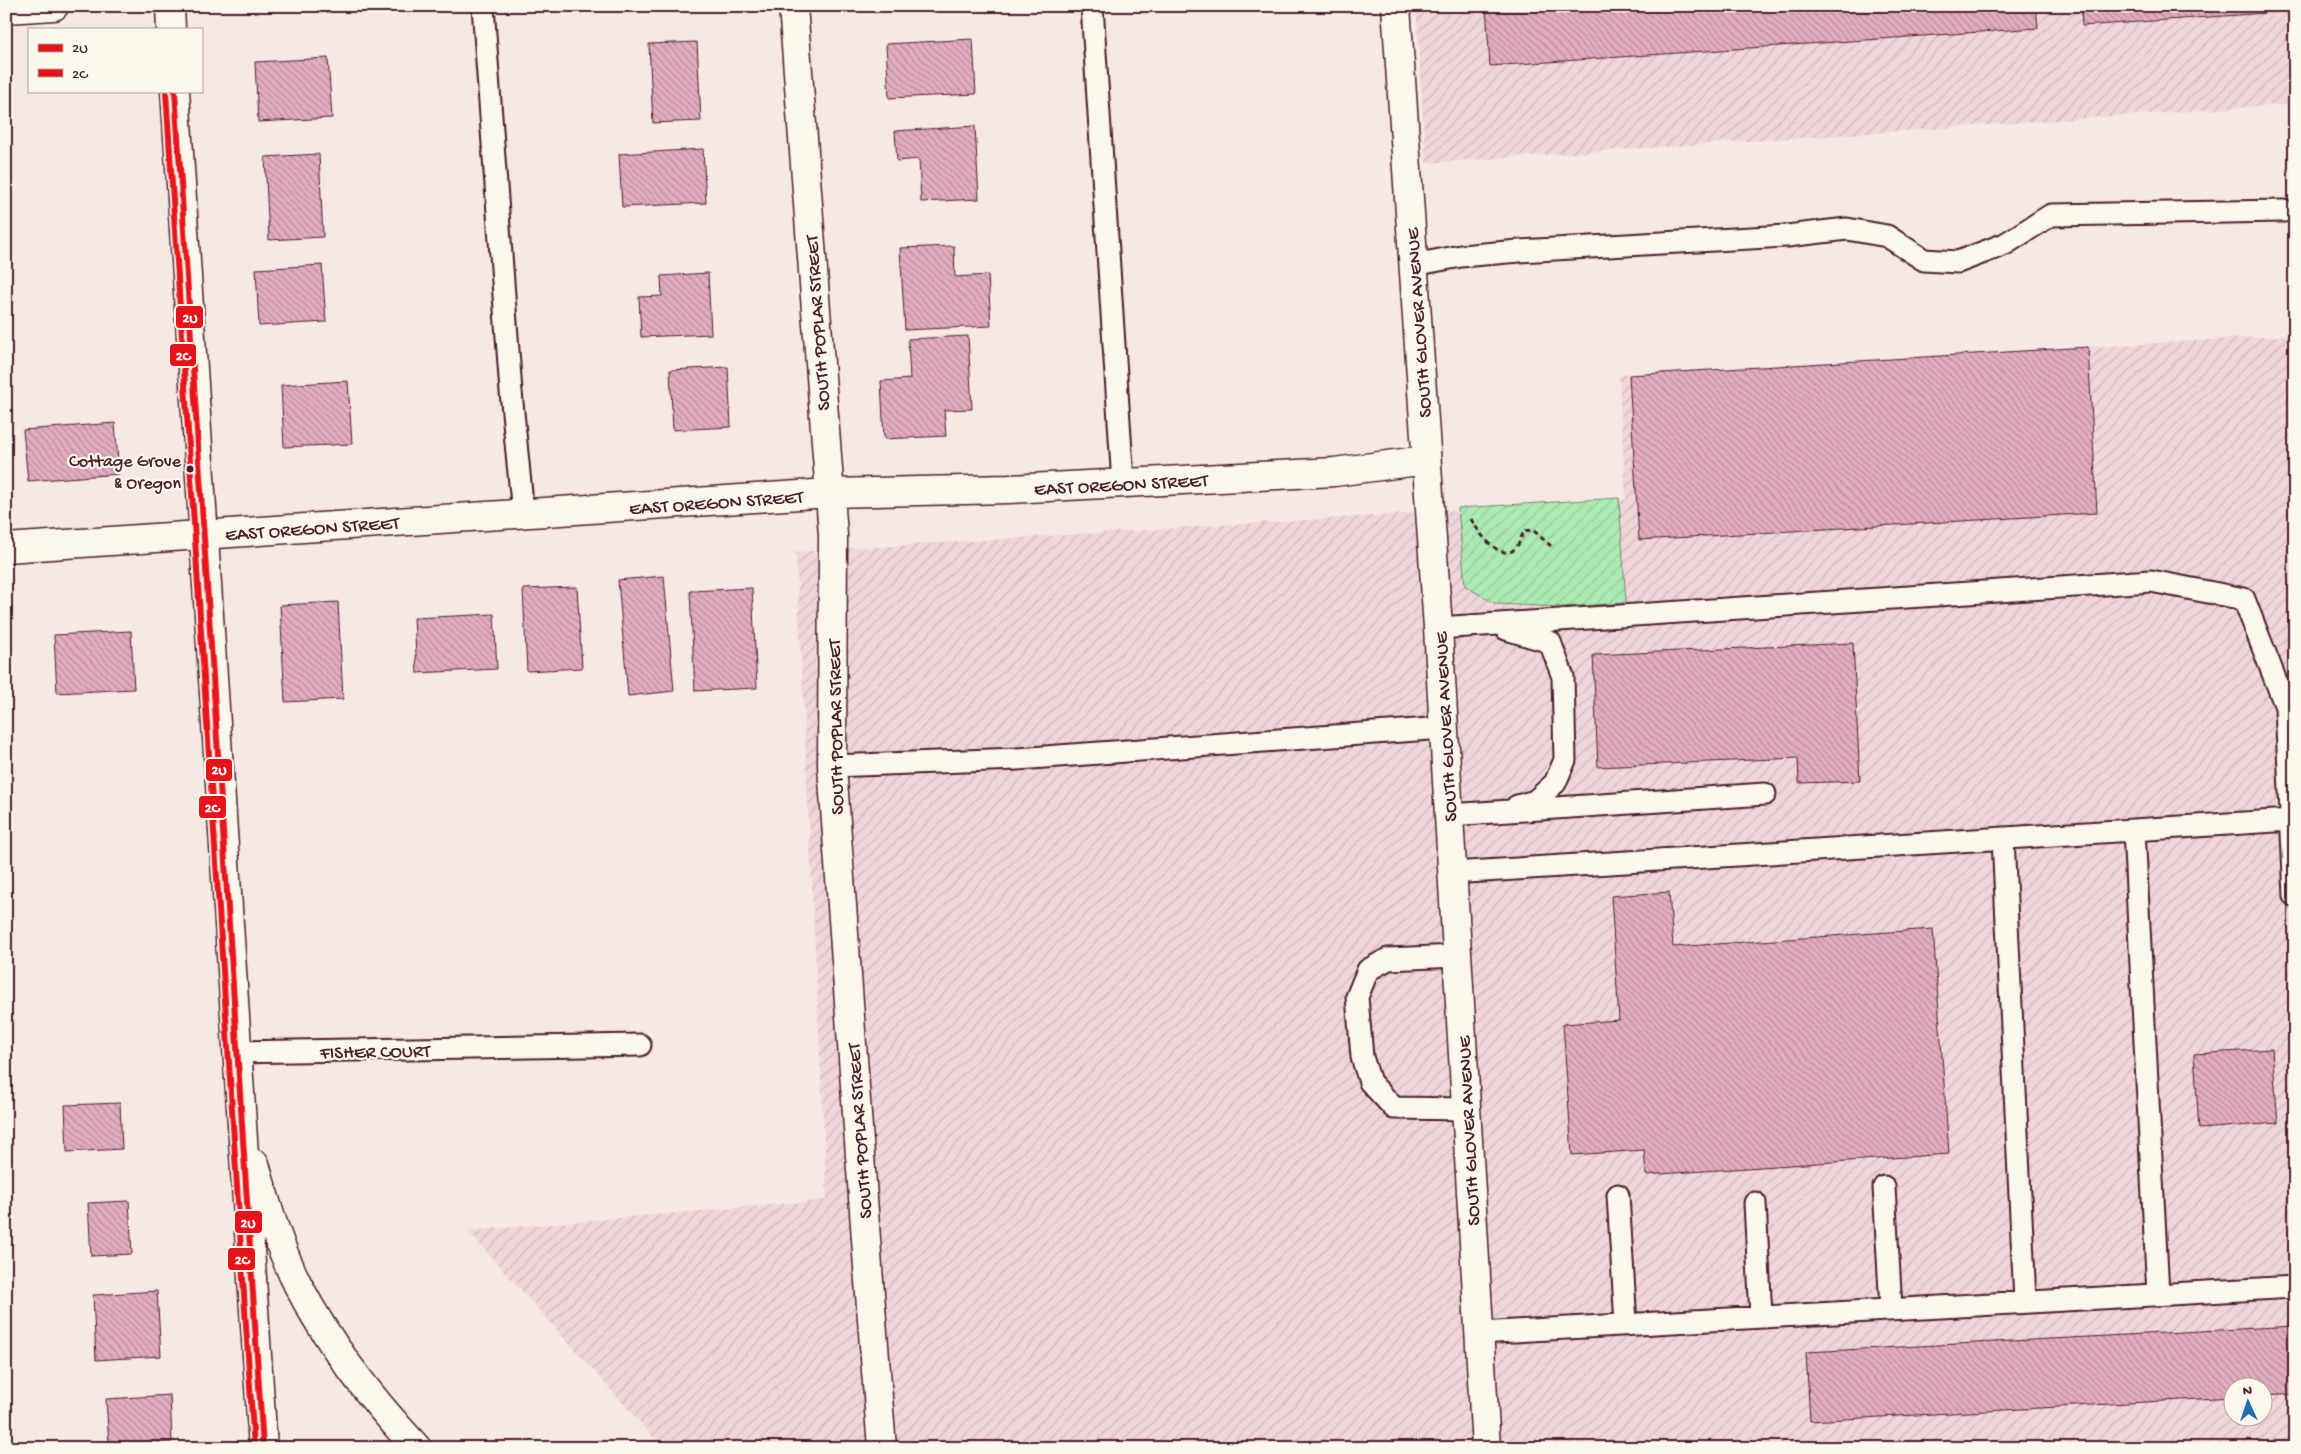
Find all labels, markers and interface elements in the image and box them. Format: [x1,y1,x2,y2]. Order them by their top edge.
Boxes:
legend [28,28,202,92]
text: 2U [72,40,88,58]
text: 2C [72,66,88,84]
street label: SOUTH GLOVER AVENUE [1402,226,1439,418]
street label: SOUTH POPLAR STREET [802,234,837,411]
line badge: 2U [175,305,204,329]
text: 2U [183,311,197,328]
line badge: 2C [169,343,197,367]
text: 2C [176,349,192,366]
place label: Cottage Grove & Oregon [69,452,182,495]
marker: Cottage Grove & Oregon [185,464,195,474]
street label: EAST OREGON STREET [1034,470,1209,503]
street label: EAST OREGON STREET [629,487,805,522]
street label: EAST OREGON STREET [225,513,401,548]
street label: SOUTH GLOVER AVENUE [1431,630,1464,822]
street label: SOUTH POPLAR STREET [824,638,851,815]
line badge: 2U [205,758,233,782]
text: 2U [212,763,226,780]
line badge: 2C [198,795,227,819]
text: 2C [205,801,221,818]
street label: SOUTH GLOVER AVENUE [1454,1034,1487,1226]
street label: FISHER COURT [319,1041,431,1066]
street label: SOUTH POPLAR STREET [844,1042,879,1219]
line badge: 2U [234,1210,263,1234]
text: 2U [241,1216,255,1233]
line badge: 2C [227,1247,256,1271]
text: 2C [235,1253,251,1270]
north arrow [2224,1376,2274,1426]
text: N [2242,1383,2252,1400]

